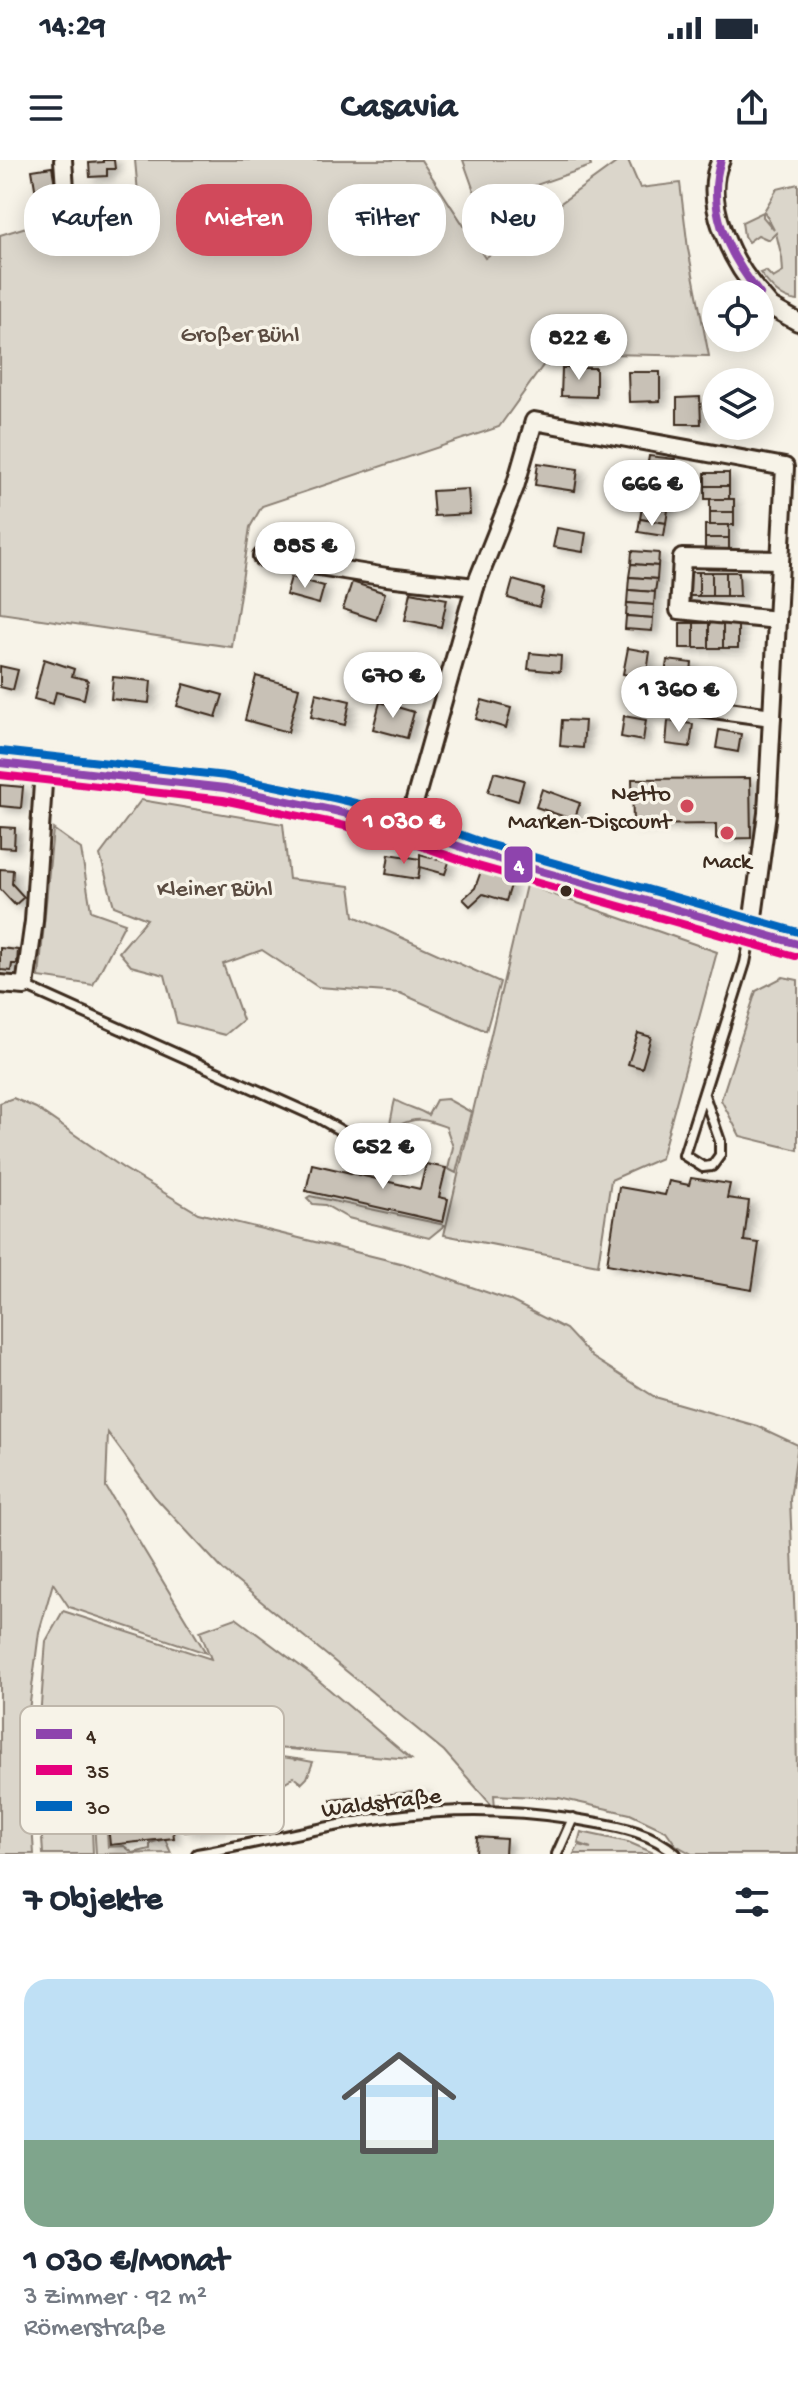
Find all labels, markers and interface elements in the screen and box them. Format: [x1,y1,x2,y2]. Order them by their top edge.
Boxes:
text: 14:29 [40,11,105,46]
icon: menu [24,86,68,130]
icon: share [730,86,774,130]
text: Casavia [341,87,457,130]
chip: Kaufen [24,184,160,256]
chip: Mieten [176,184,312,256]
chip: Filter [328,184,446,256]
chip: Neu [462,184,564,256]
map controls [702,280,774,440]
button: locate [702,280,774,352]
pin: 822 € [523,314,635,382]
park label: Großer Bühl [181,322,299,351]
text: 822 € [548,324,610,355]
button: layers [702,368,774,440]
pin: 666 € [596,460,708,528]
text: 666 € [621,470,683,501]
pin: 885 € [249,522,361,590]
text: 885 € [273,532,337,563]
pin: 670 € [337,652,449,720]
text: 670 € [361,662,425,693]
pin: 1 360 € [605,666,753,734]
text: 1 360 € [639,676,719,707]
place label: Netto Marken-Discount [508,781,673,838]
marker: Netto Marken-Discount [678,797,696,815]
pin: 1 030 € [330,798,478,866]
text: 1 030 € [363,808,445,839]
marker: Mack [718,824,736,842]
line badge: 4 [503,845,534,884]
place label: Mack [703,849,754,878]
text: 4 [513,855,525,881]
park label: Kleiner Bühl [157,876,273,905]
unlabelled marker [558,883,574,899]
pin: 652 € [327,1123,439,1191]
text: 652 € [352,1133,414,1164]
legend [20,1706,284,1834]
text: 4 [86,1725,97,1751]
text: 35 [85,1761,109,1787]
street label: Waldstraße [320,1783,444,1826]
text: 30 [85,1797,110,1823]
icon: filters [730,1880,774,1924]
text: 7 Objekte [24,1882,162,1922]
icon: home [327,2031,471,2175]
text: 1 030 €/Monat [24,2243,229,2283]
text: 3 Zimmer · 92 m² [24,2283,207,2314]
text: Römerstraße [24,2314,165,2345]

